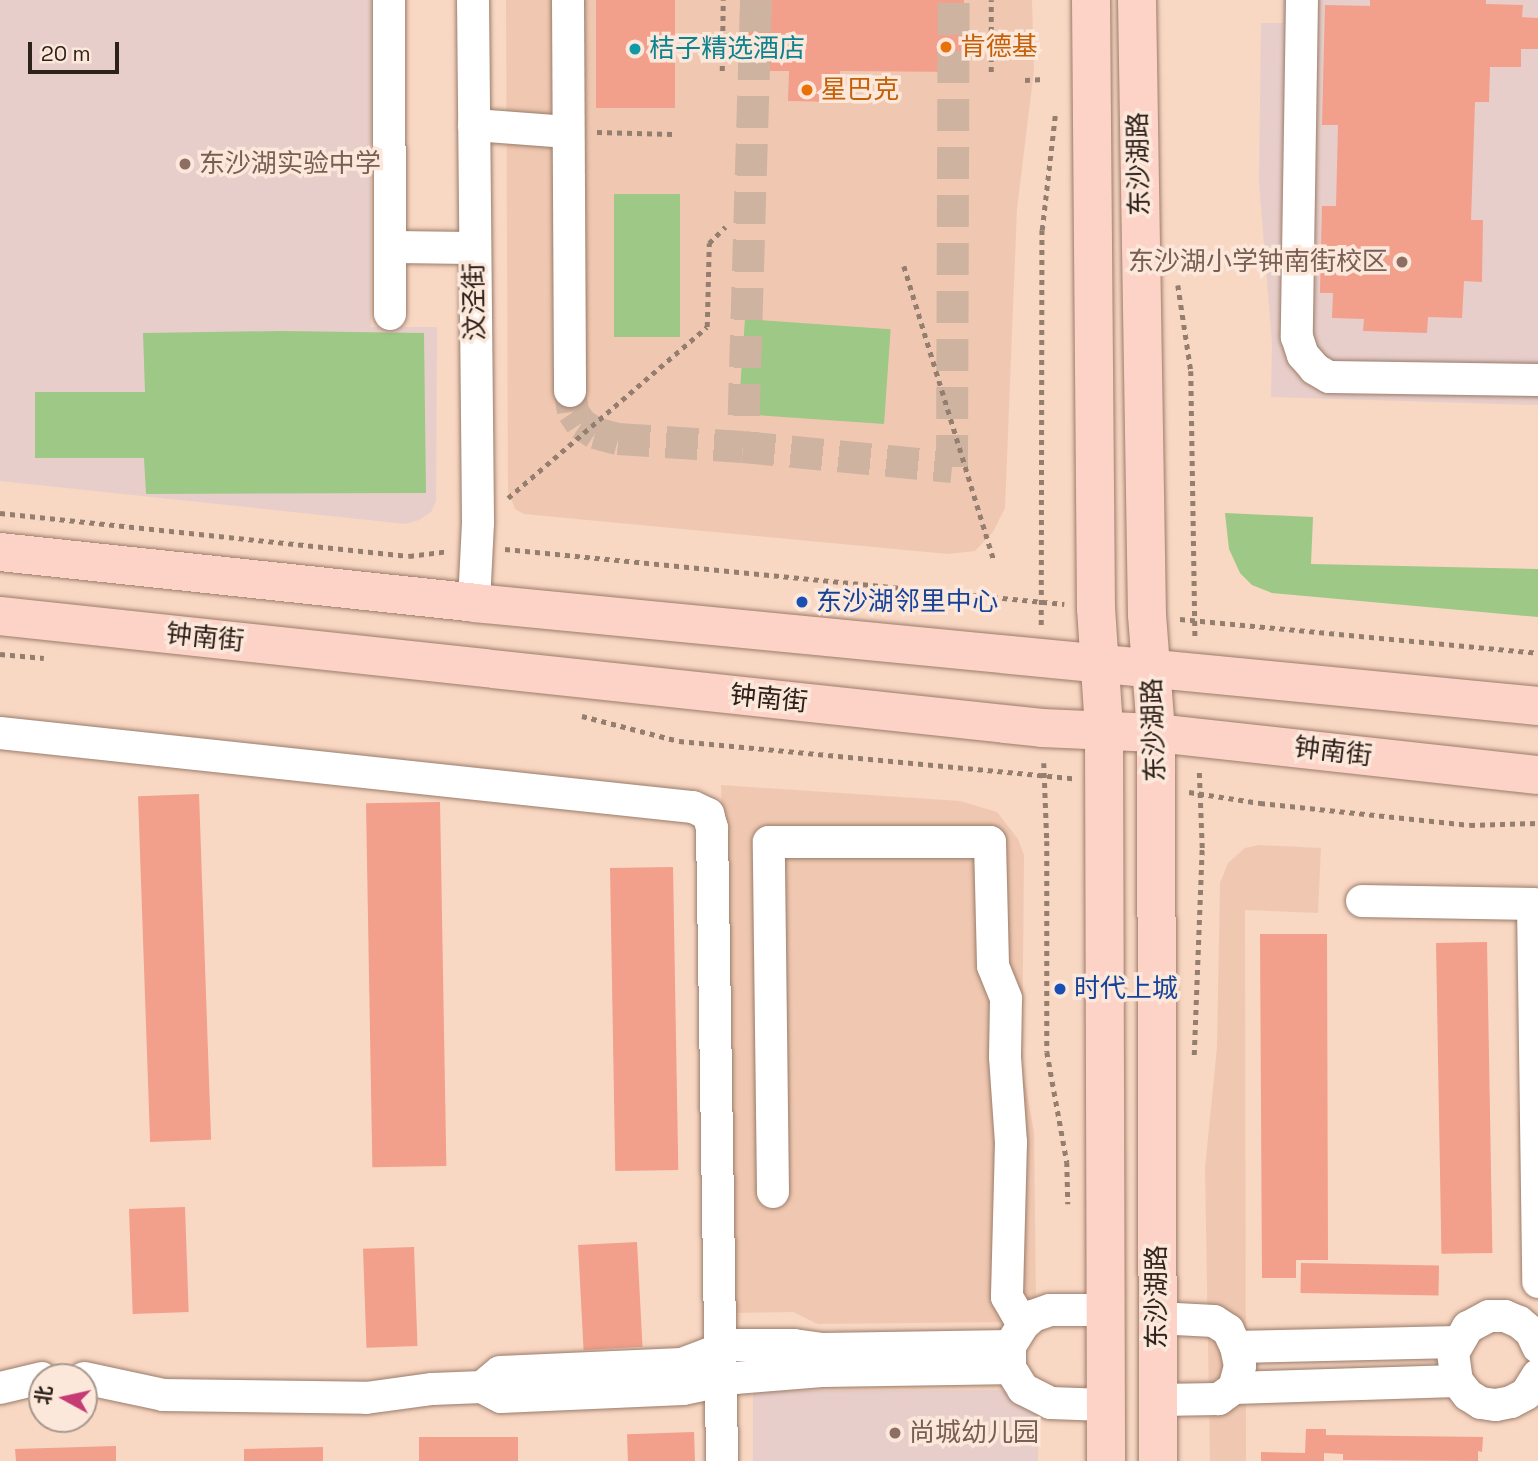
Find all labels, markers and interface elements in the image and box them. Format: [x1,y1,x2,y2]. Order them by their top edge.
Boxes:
scale bar [32,28,122,72]
place label: 肯德基 [960,31,1038,63]
place label: 桔子精选酒店 [649,33,805,65]
marker: 肯德基 [938,39,954,55]
text: 20 m [41,40,91,67]
marker: 桔子精选酒店 [627,41,643,57]
place label: 星巴克 [821,74,899,106]
marker: 星巴克 [799,82,815,98]
street label: 东沙湖路 [1122,112,1156,216]
place label: 东沙湖实验中学 [199,148,381,180]
marker: 东沙湖实验中学 [177,156,193,172]
place label: 东沙湖小学钟南街校区 [1128,246,1388,278]
marker: 东沙湖小学钟南街校区 [1394,254,1410,270]
street label: 汶泾街 [459,263,491,341]
place label: 东沙湖邻里中心 [816,586,998,618]
marker: 东沙湖邻里中心 [794,594,810,610]
street label: 钟南街 [165,618,245,658]
street label: 东沙湖路 [1137,677,1171,783]
street label: 钟南街 [729,679,809,719]
street label: 钟南街 [1292,732,1374,772]
place label: 时代上城 [1074,973,1178,1005]
marker: 时代上城 [1052,981,1068,997]
street label: 东沙湖路 [1141,1245,1173,1349]
north arrow [28,1363,98,1433]
text: 北 [30,1384,57,1406]
place label: 尚城幼儿园 [909,1417,1039,1449]
marker: 尚城幼儿园 [887,1425,903,1441]

